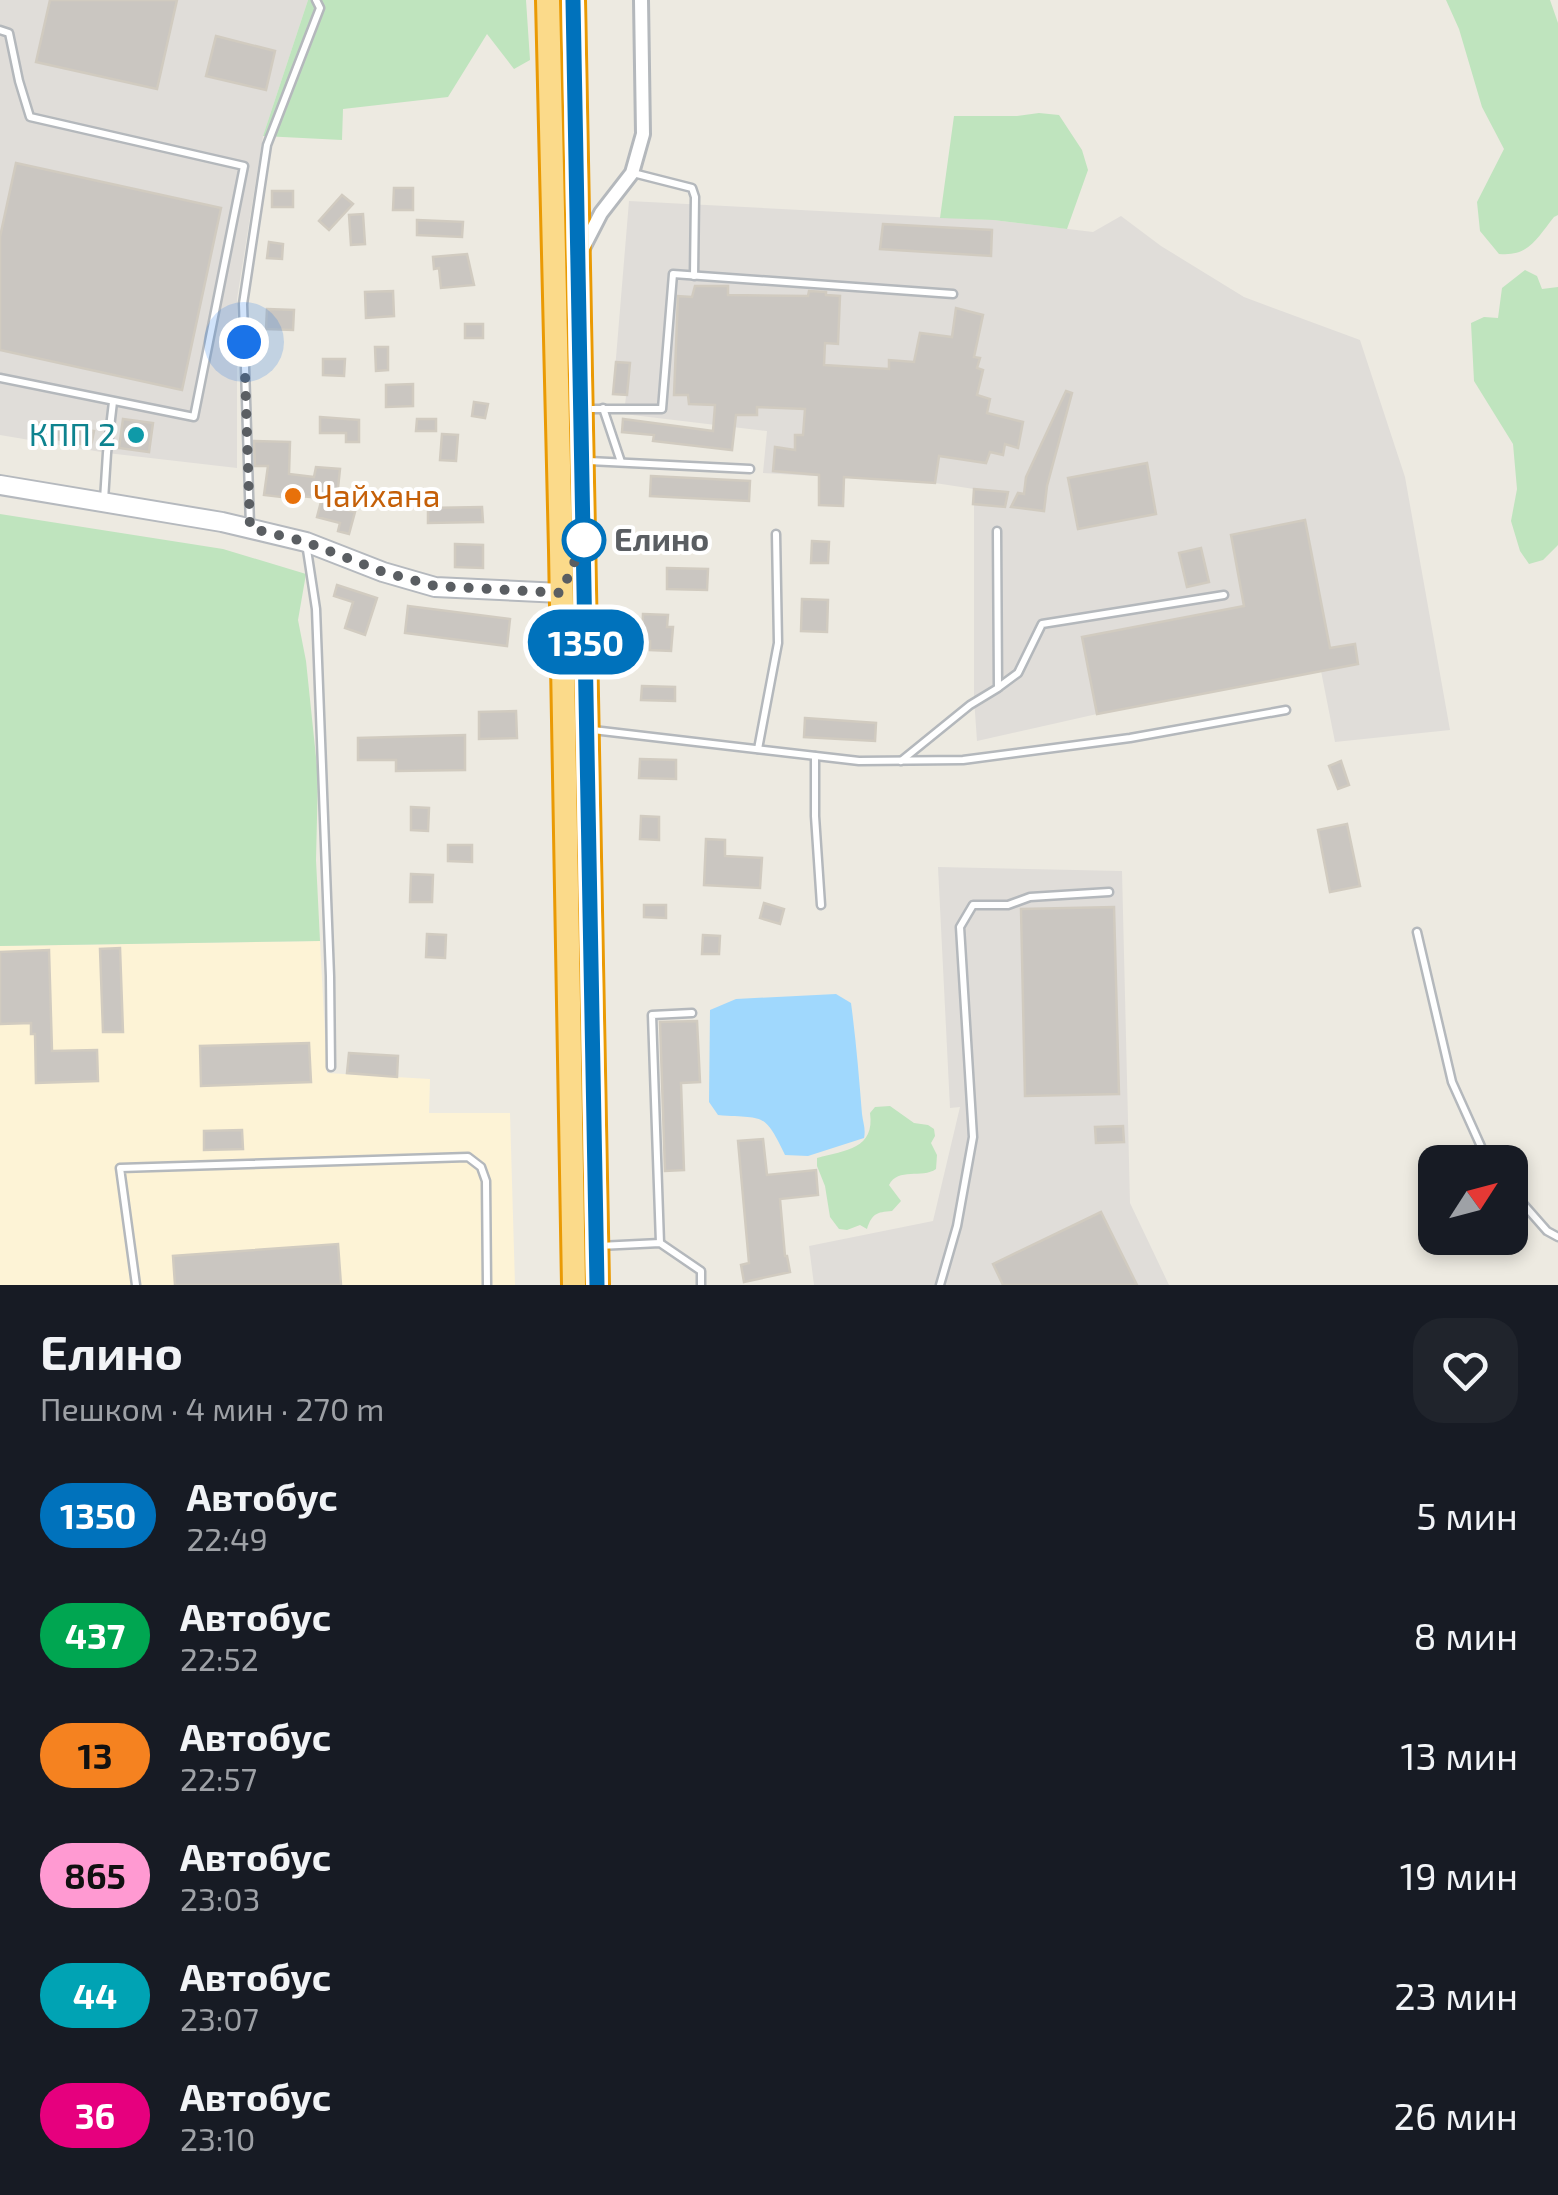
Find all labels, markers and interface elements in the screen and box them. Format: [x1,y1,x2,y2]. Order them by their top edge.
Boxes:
your location [219,317,269,367]
place label: КПП 2 [29,414,116,452]
marker: КПП 2 [125,424,147,446]
place label: Чайхана [313,475,440,513]
marker: Чайхана [282,485,304,507]
marker: Елино [563,519,605,561]
place label: Елино [614,519,709,557]
line badge: 1350 [516,610,656,674]
text: 1350 [548,621,624,663]
north arrow [1418,1145,1528,1255]
map controls [1418,1145,1528,1255]
button: heart [1413,1318,1518,1423]
text: Елино [40,1322,183,1380]
text: Пешком · 4 мин · 270 m [40,1389,384,1427]
text: Автобус [186,1473,338,1519]
text: 5 мин [1416,1492,1518,1538]
text: 1350 [60,1494,136,1536]
text: 22:49 [186,1519,268,1557]
text: Автобус [180,1593,331,1639]
text: 8 мин [1414,1612,1518,1658]
text: 437 [65,1614,125,1656]
text: 22:52 [180,1639,259,1677]
text: Автобус [180,1713,331,1759]
text: 13 мин [1400,1732,1518,1778]
text: 13 [78,1734,112,1776]
text: 22:57 [180,1759,257,1797]
text: Автобус [180,1833,331,1879]
text: 19 мин [1400,1852,1518,1898]
text: 865 [64,1854,126,1896]
text: 23:03 [180,1879,260,1917]
text: Автобус [180,1953,331,1999]
text: 23 мин [1394,1972,1518,2018]
text: 44 [73,1974,117,2016]
text: 23:07 [180,1999,259,2037]
text: Автобус [180,2073,331,2119]
text: 26 мин [1394,2092,1518,2138]
text: 36 [75,2094,115,2136]
text: 23:10 [180,2119,255,2157]

